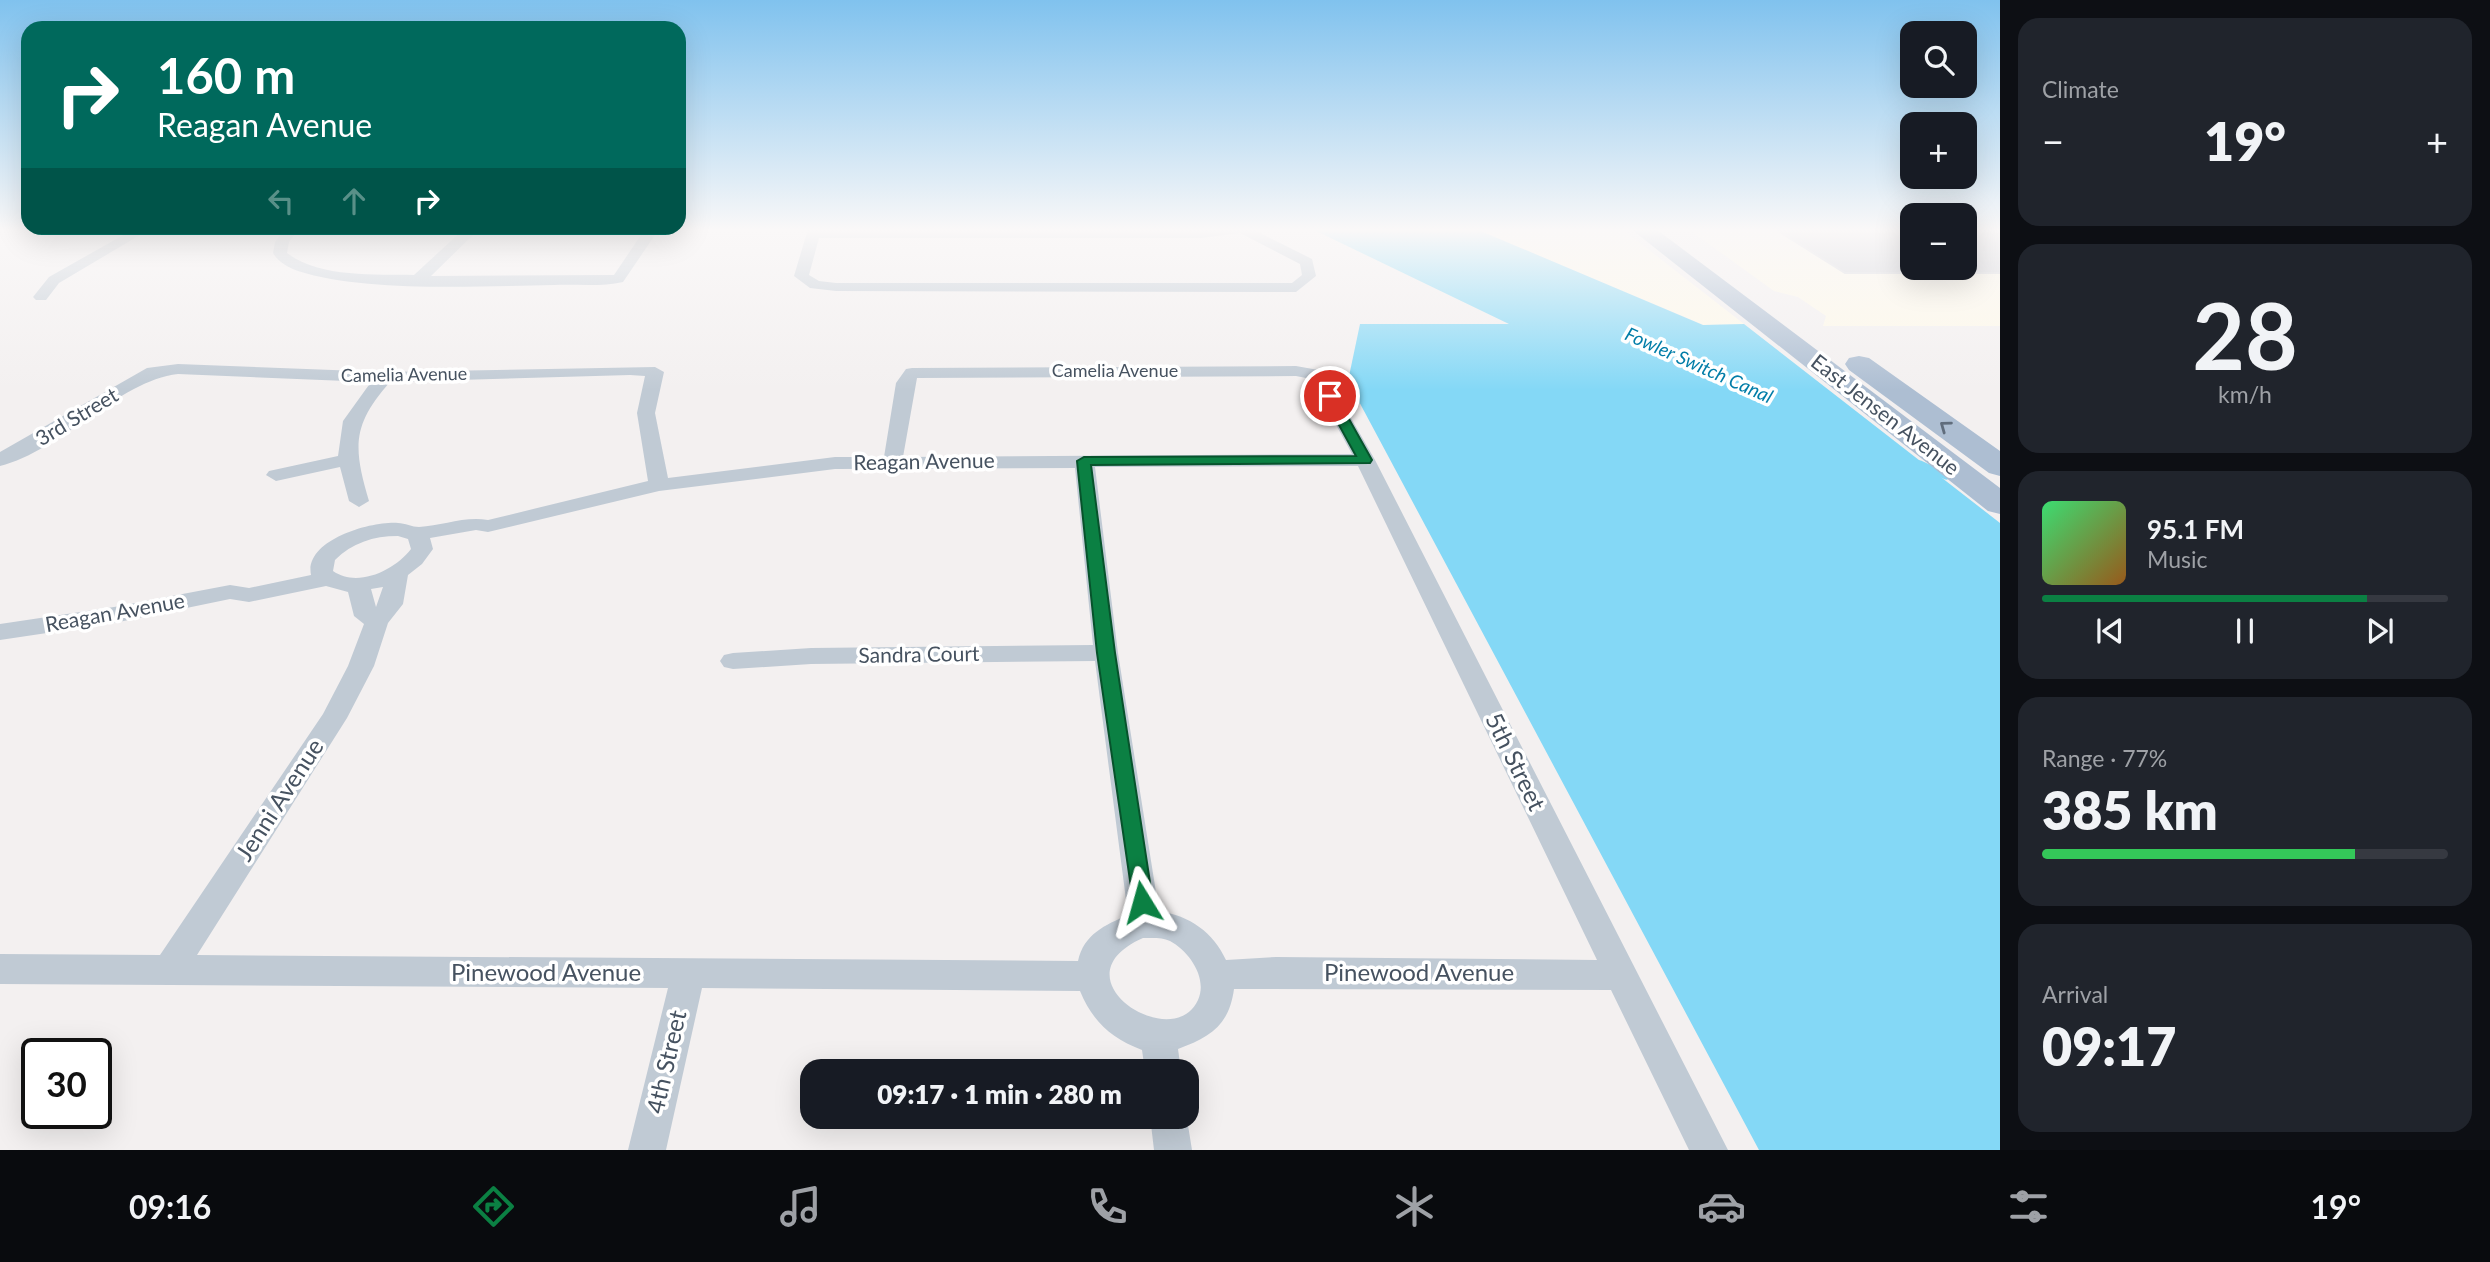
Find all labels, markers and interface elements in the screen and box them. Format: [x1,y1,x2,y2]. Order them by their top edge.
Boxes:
map controls [1900,21,1977,280]
button: search [1900,21,1977,98]
text: 160 m [157,46,295,104]
icon: right [42,49,133,140]
text: Climate [2042,75,2119,103]
text: Reagan Avenue [157,105,372,144]
text: 19° [2204,110,2286,172]
button: + [1900,112,1977,189]
text: − [2042,118,2064,164]
text: + [2426,118,2448,164]
icon: left [262,182,300,220]
icon: ahead [335,182,373,220]
icon: right [408,182,446,220]
button: − [1900,203,1977,280]
text: 28 [2192,280,2298,389]
water label: Fowler Switch Canal [1622,322,1777,407]
street label: East Jensen Avenue [1807,348,1965,479]
street label: Camelia Avenue [1052,359,1178,381]
street label: Camelia Avenue [341,362,467,386]
pin [1300,366,1360,426]
icon: arrive [1311,377,1349,415]
text: km/h [2218,380,2272,408]
street label: 3rd Street [30,381,122,450]
one-way arrow [1940,422,1953,434]
street label: Reagan Avenue [853,447,995,474]
text: 95.1 FM [2147,513,2244,545]
text: Music [2147,545,2207,573]
street label: Reagan Avenue [43,587,186,636]
icon: previous [2091,612,2129,650]
icon: pause [2226,612,2264,650]
icon: next [2361,612,2399,650]
street label: Sandra Court [858,640,980,667]
street label: 5th Street [1480,708,1553,815]
street label: Jenni Avenue [229,733,329,866]
text: Range · 77% [2042,744,2167,772]
text: 385 km [2042,779,2218,841]
position arrow [1105,865,1179,939]
street label: Pinewood Avenue [451,957,641,986]
street label: Pinewood Avenue [1324,957,1514,986]
text: Arrival [2042,980,2108,1008]
street label: 4th Street [640,1007,692,1116]
text: 09:17 [2042,1015,2176,1077]
speed limit sign: 30 [21,1038,112,1129]
text: 09:17 · 1 min · 280 m [877,1078,1122,1110]
icon: directions [469,1182,518,1231]
icon: music [776,1182,825,1231]
icon: phone [1083,1182,1132,1231]
icon: climate [1390,1182,1439,1231]
icon: car [1697,1182,1746,1231]
icon: filters [2004,1182,2053,1231]
text: 09:16 [129,1187,211,1226]
text: 19° [2311,1187,2361,1226]

